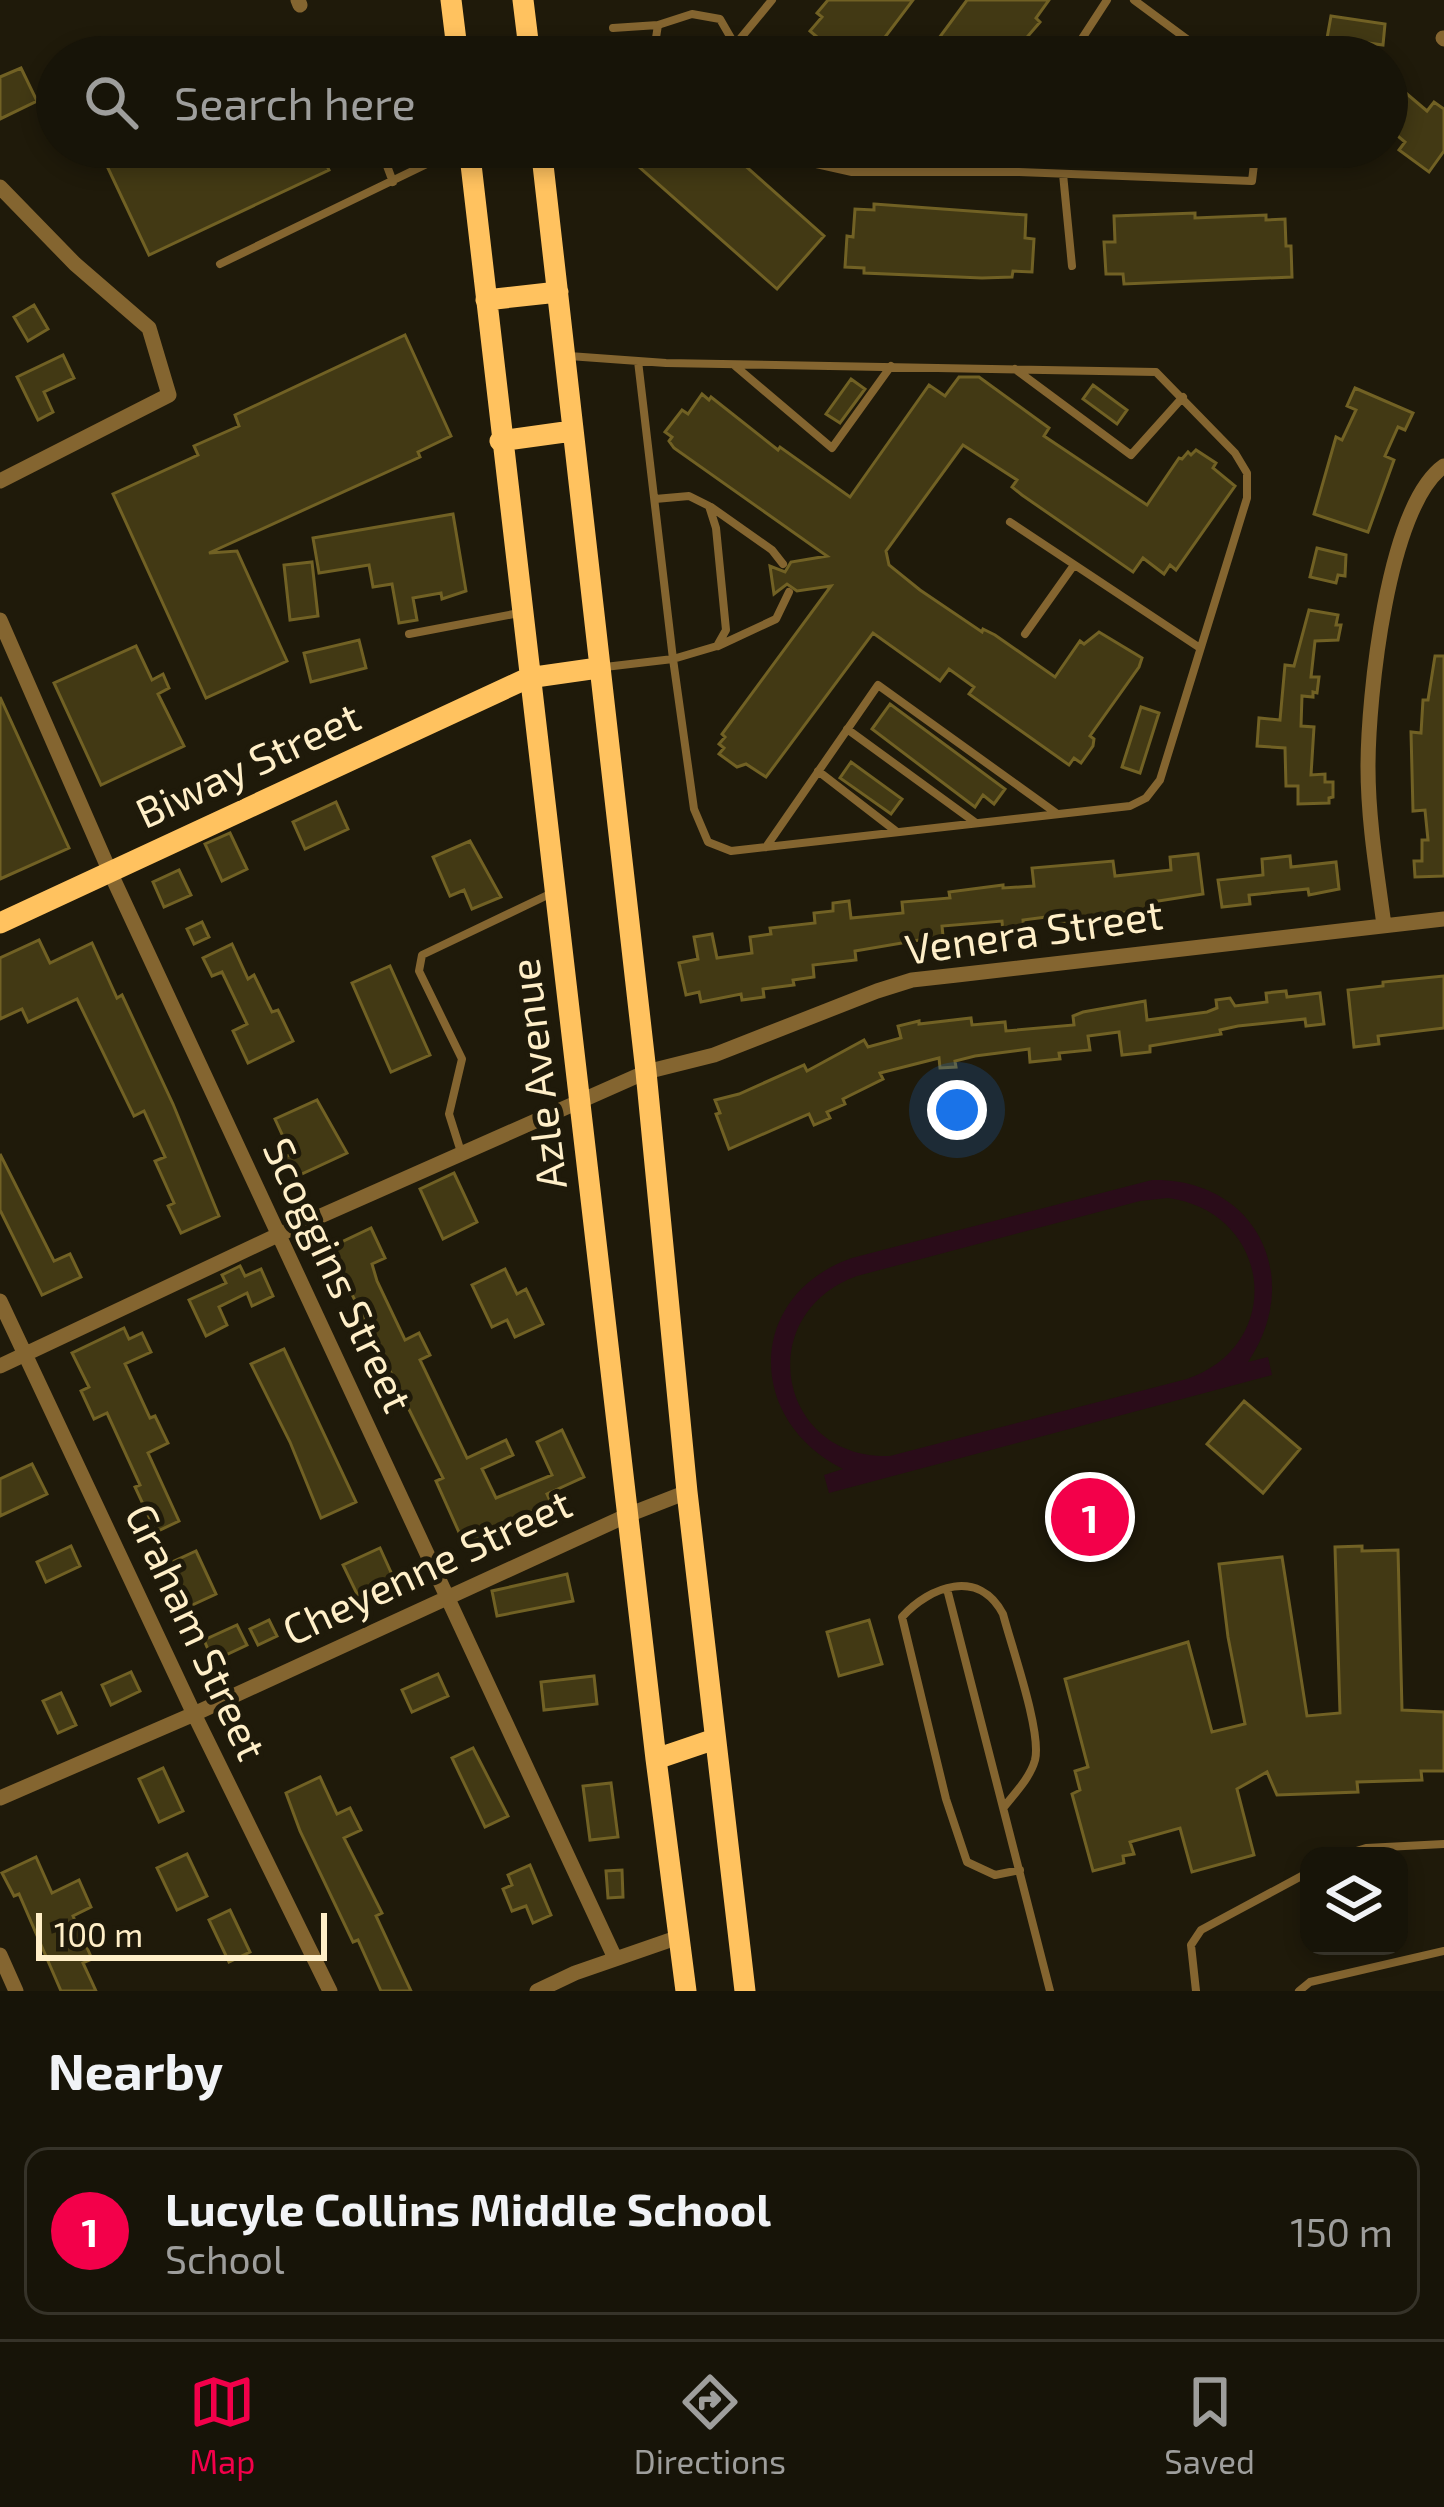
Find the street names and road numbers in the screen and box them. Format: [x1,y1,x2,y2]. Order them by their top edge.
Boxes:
street label: Biway Street [127,690,367,837]
street label: Venera Street [902,887,1166,973]
street label: Azle Avenue [497,956,575,1192]
street label: Scoggins Street [254,1129,425,1419]
street label: Cheyenne Street [274,1476,578,1654]
street label: Graham Street [117,1495,279,1767]

